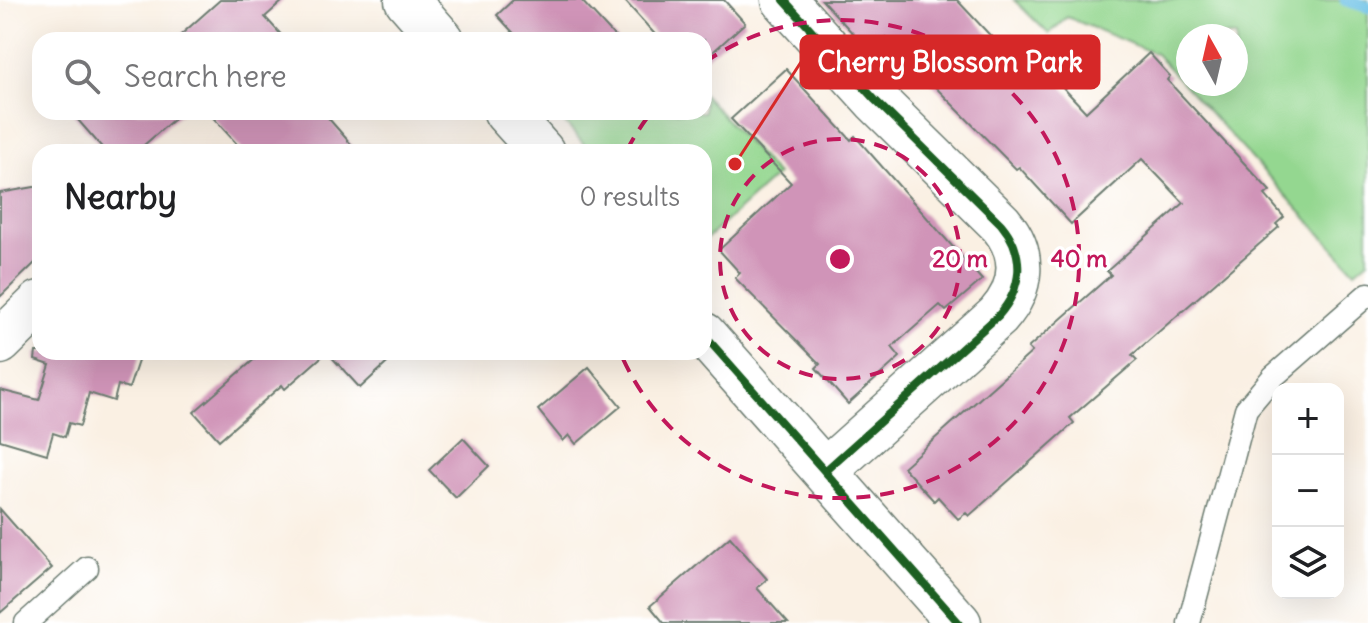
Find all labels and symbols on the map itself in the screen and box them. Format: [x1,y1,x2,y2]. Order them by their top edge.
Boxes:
north arrow [1176,24,1248,96]
callout: Cherry Blossom Park [801,36,1099,88]
text: Cherry Blossom Park [817,44,1083,80]
text: 20 m [932,243,988,273]
text: 40 m [1051,243,1107,273]
centre of rings [826,245,854,273]

